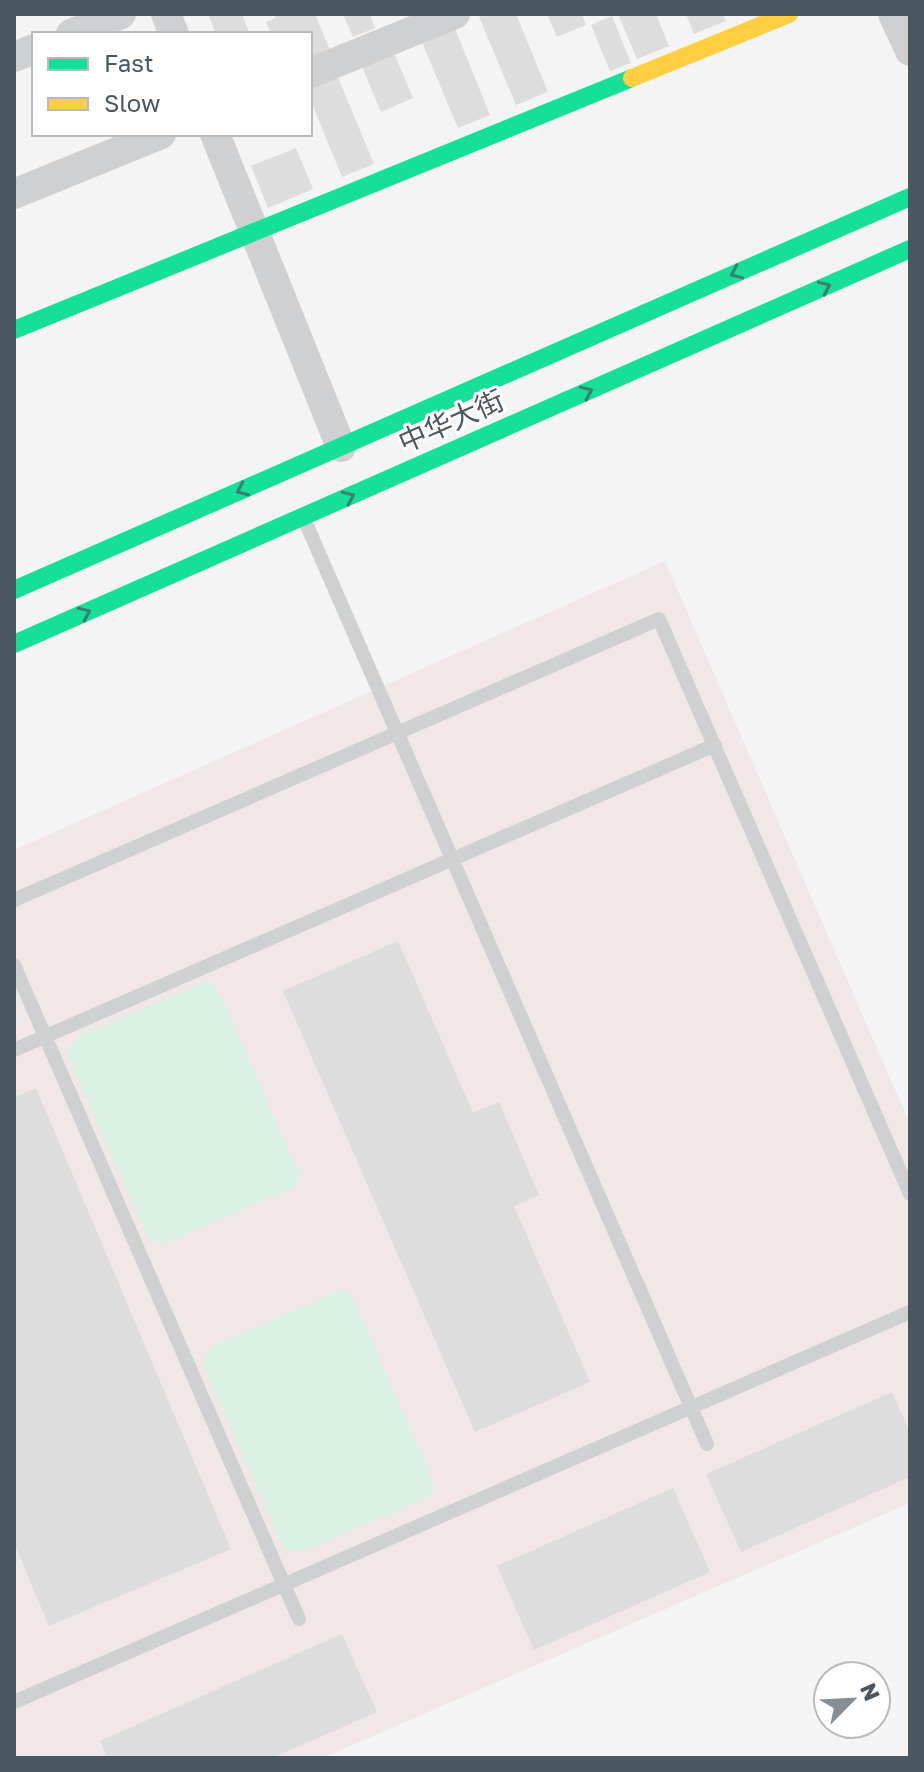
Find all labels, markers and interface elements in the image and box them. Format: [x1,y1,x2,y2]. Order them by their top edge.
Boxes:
legend [32,32,312,136]
text: Fast [104,48,154,77]
text: Slow [104,88,160,117]
one-way arrow [730,263,744,279]
one-way arrow [817,281,831,297]
street label: 中华大街 [393,383,509,458]
one-way arrow [579,385,593,401]
one-way arrow [235,481,250,497]
one-way arrow [341,490,355,506]
one-way arrow [77,606,92,622]
north arrow [812,1660,892,1740]
text: N [855,1679,886,1705]

